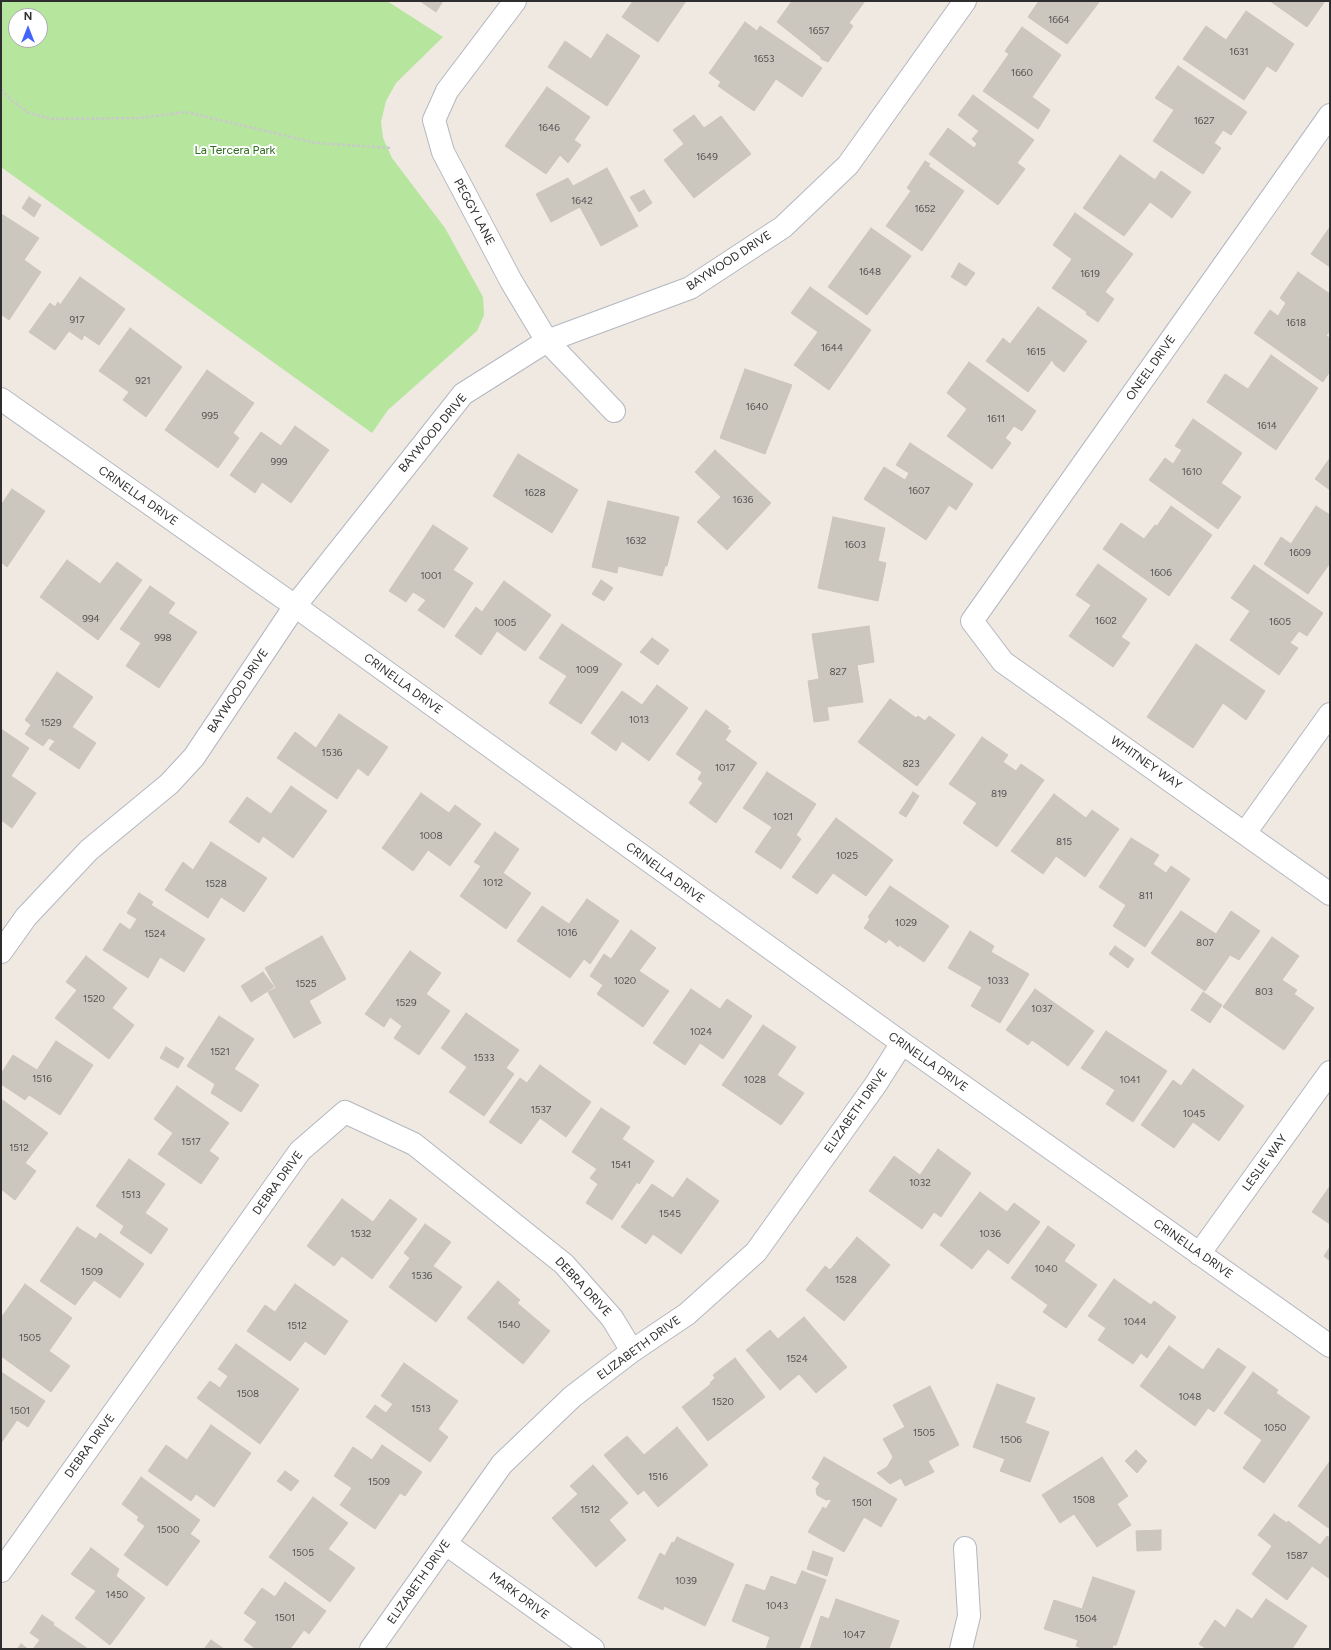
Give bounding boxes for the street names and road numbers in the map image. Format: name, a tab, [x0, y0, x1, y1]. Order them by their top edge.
street label: PEGGY LANE	[450, 176, 498, 248]
street label: BAYWOOD DRIVE	[684, 228, 774, 294]
street label: ONEEL DRIVE	[1123, 333, 1179, 403]
street label: BAYWOOD DRIVE	[396, 391, 470, 475]
street label: CRINELLA DRIVE	[95, 463, 181, 529]
street label: BAYWOOD DRIVE	[205, 646, 271, 736]
street label: CRINELLA DRIVE	[361, 651, 445, 717]
street label: WHITNEY WAY	[1108, 733, 1184, 793]
street label: CRINELLA DRIVE	[623, 840, 707, 906]
street label: CRINELLA DRIVE	[885, 1029, 971, 1095]
street label: ELIZABETH DRIVE	[821, 1066, 891, 1156]
street label: LESLIE WAY	[1240, 1132, 1290, 1194]
street label: DEBRA DRIVE	[250, 1148, 306, 1218]
street label: CRINELLA DRIVE	[1150, 1216, 1236, 1282]
street label: DEBRA DRIVE	[552, 1254, 614, 1320]
street label: ELIZABETH DRIVE	[594, 1313, 684, 1383]
street label: DEBRA DRIVE	[62, 1411, 118, 1481]
street label: ELIZABETH DRIVE	[384, 1537, 454, 1627]
street label: MARK DRIVE	[486, 1569, 552, 1623]

